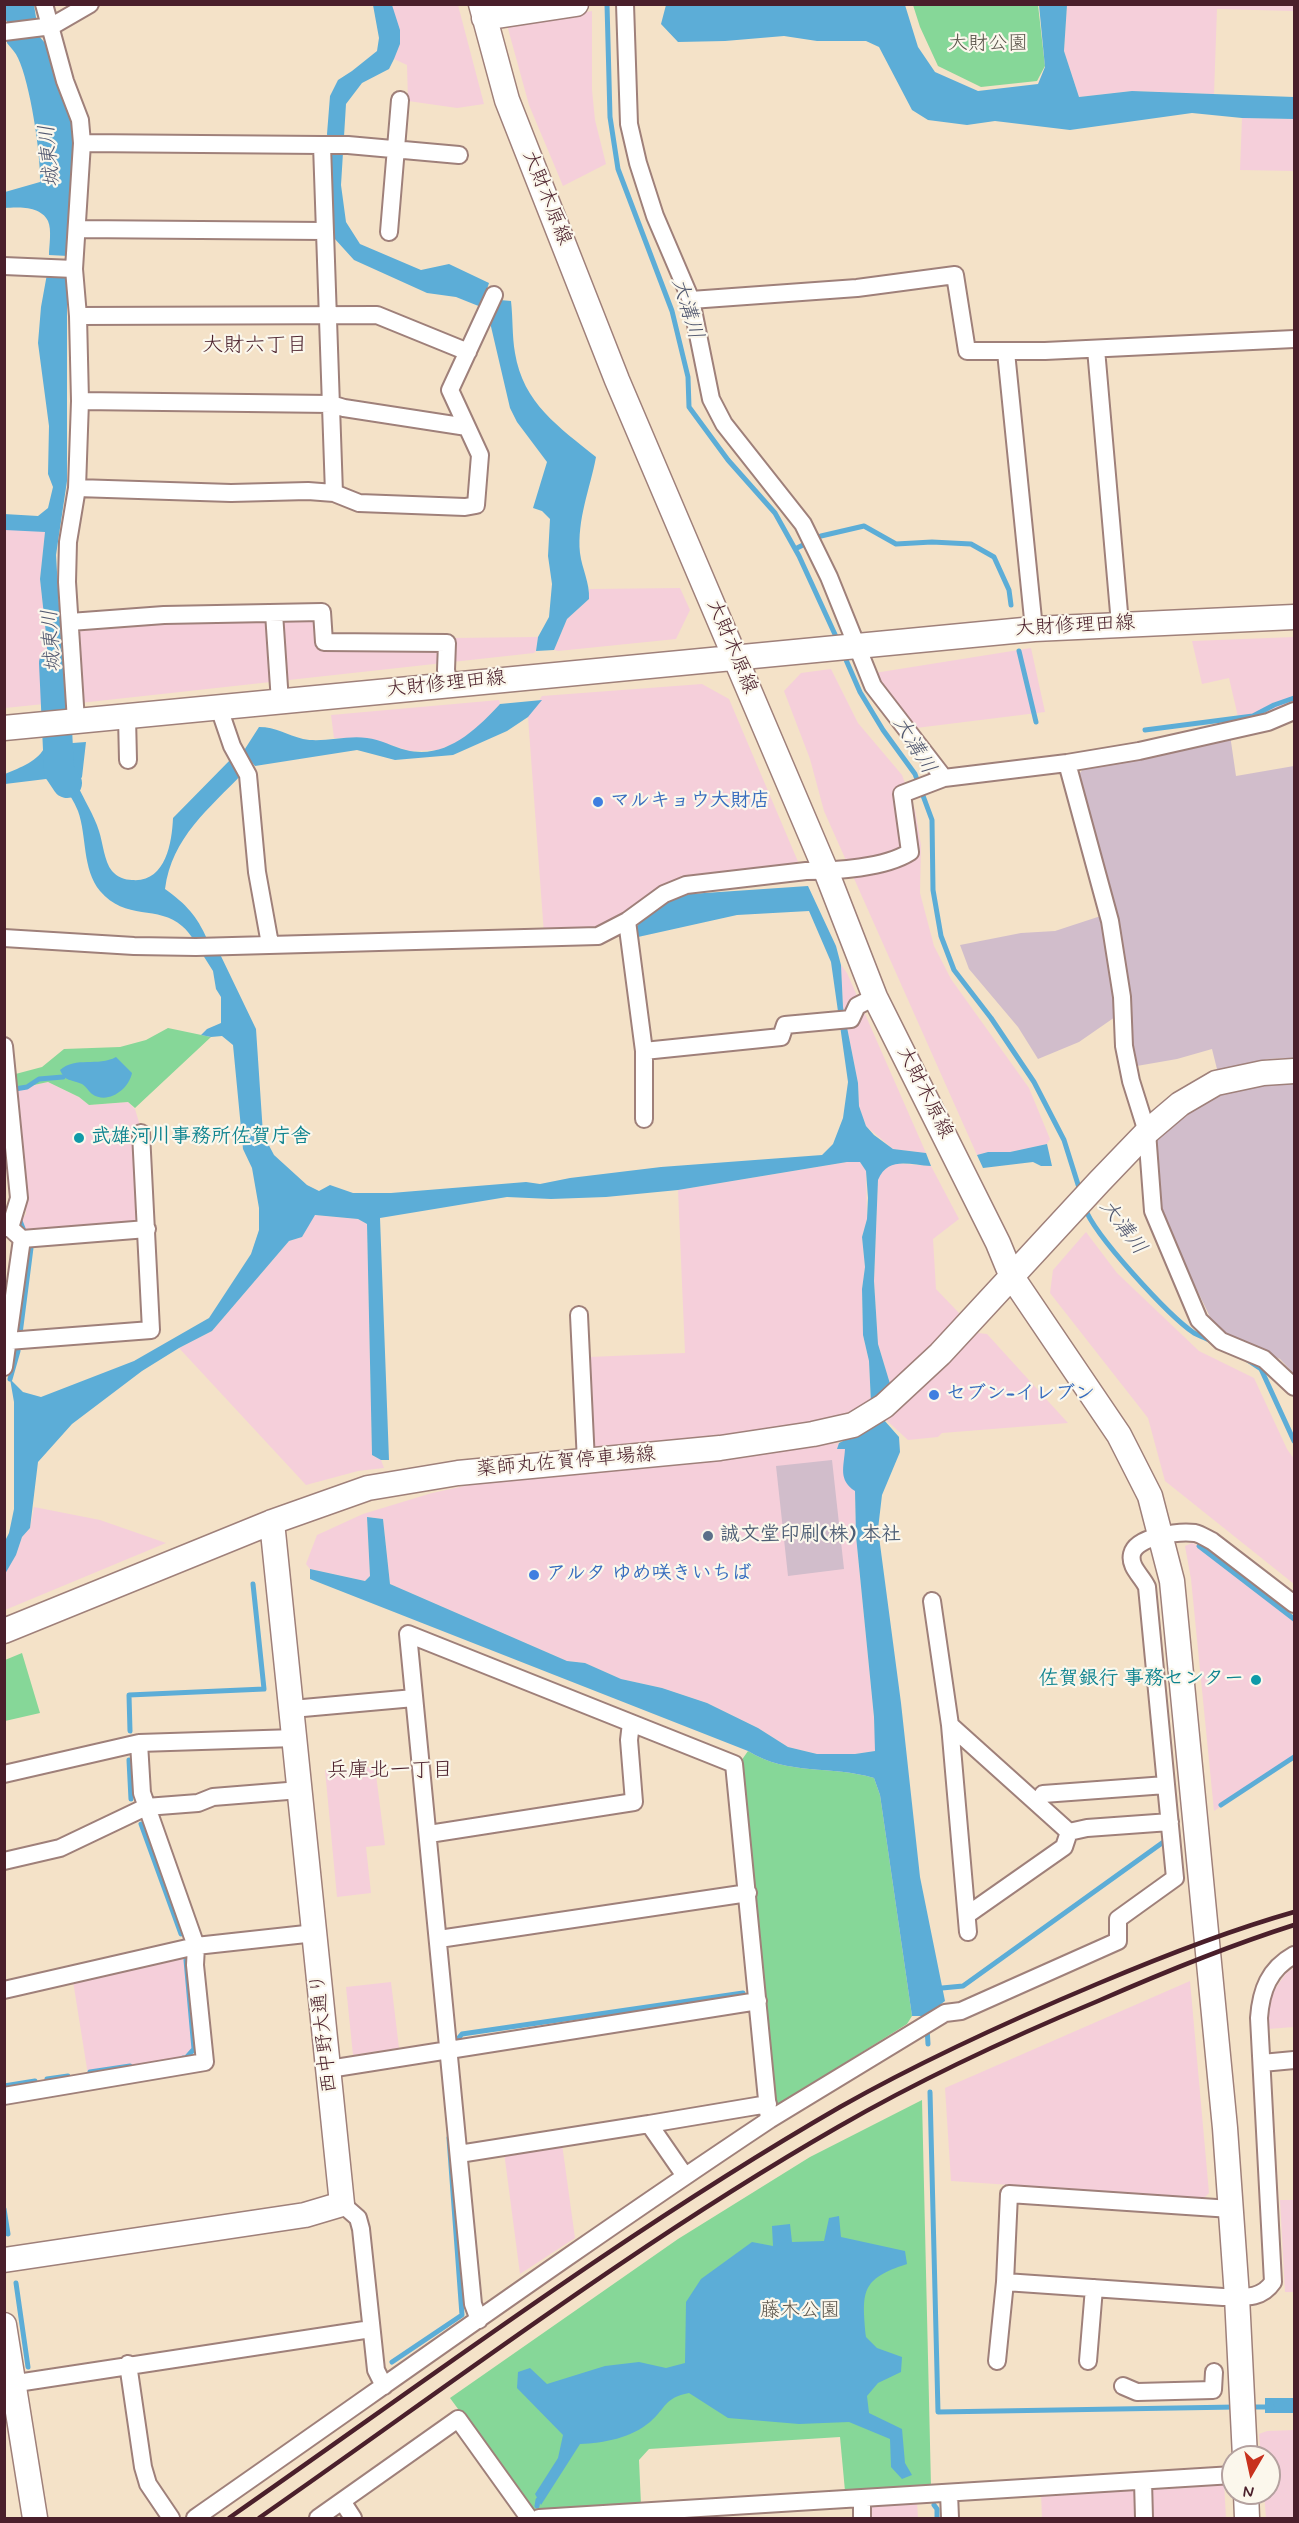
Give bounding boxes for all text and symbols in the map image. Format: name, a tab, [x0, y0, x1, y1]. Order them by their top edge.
park label: 大財公園	[948, 33, 1028, 57]
water label: 城東川	[36, 124, 66, 188]
street label: 大財木原線	[516, 147, 576, 249]
water label: 大溝川	[665, 275, 707, 343]
district label: 大財六丁目	[203, 334, 307, 360]
street label: 大財木原線	[700, 596, 762, 698]
water label: 城東川	[39, 609, 67, 673]
street label: 大財修理田線	[1014, 612, 1136, 642]
street label: 大財修理田線	[385, 667, 507, 703]
water label: 大溝川	[886, 713, 940, 779]
place label: マルキョウ大財店	[610, 790, 770, 814]
marker: マルキョウ大財店	[591, 795, 605, 809]
street label: 大財木原線	[891, 1043, 957, 1143]
place label: 武雄河川事務所佐賀庁舎	[91, 1126, 311, 1150]
marker: 武雄河川事務所佐賀庁舎	[72, 1131, 86, 1145]
water label: 大溝川	[1093, 1195, 1151, 1261]
place label: セブン-イレブン	[946, 1383, 1095, 1407]
marker: セブン-イレブン	[927, 1388, 941, 1402]
street label: 薬師丸佐賀停車場線	[475, 1443, 657, 1483]
place label: 誠文堂印刷(株) 本社	[720, 1524, 901, 1548]
marker: 誠文堂印刷(株) 本社	[701, 1529, 715, 1543]
place label: アルタ ゆめ咲きいちば	[546, 1563, 751, 1587]
marker: アルタ ゆめ咲きいちば	[527, 1568, 541, 1582]
place label: 佐賀銀行 事務センター	[1039, 1668, 1244, 1692]
marker: 佐賀銀行 事務センター	[1249, 1673, 1263, 1687]
district label: 兵庫北一丁目	[327, 1759, 453, 1785]
street label: 西中野大通り	[307, 1972, 343, 2094]
park label: 藤木公園	[760, 2300, 840, 2324]
north arrow	[1221, 2445, 1281, 2505]
text: N	[1242, 2480, 1255, 2503]

